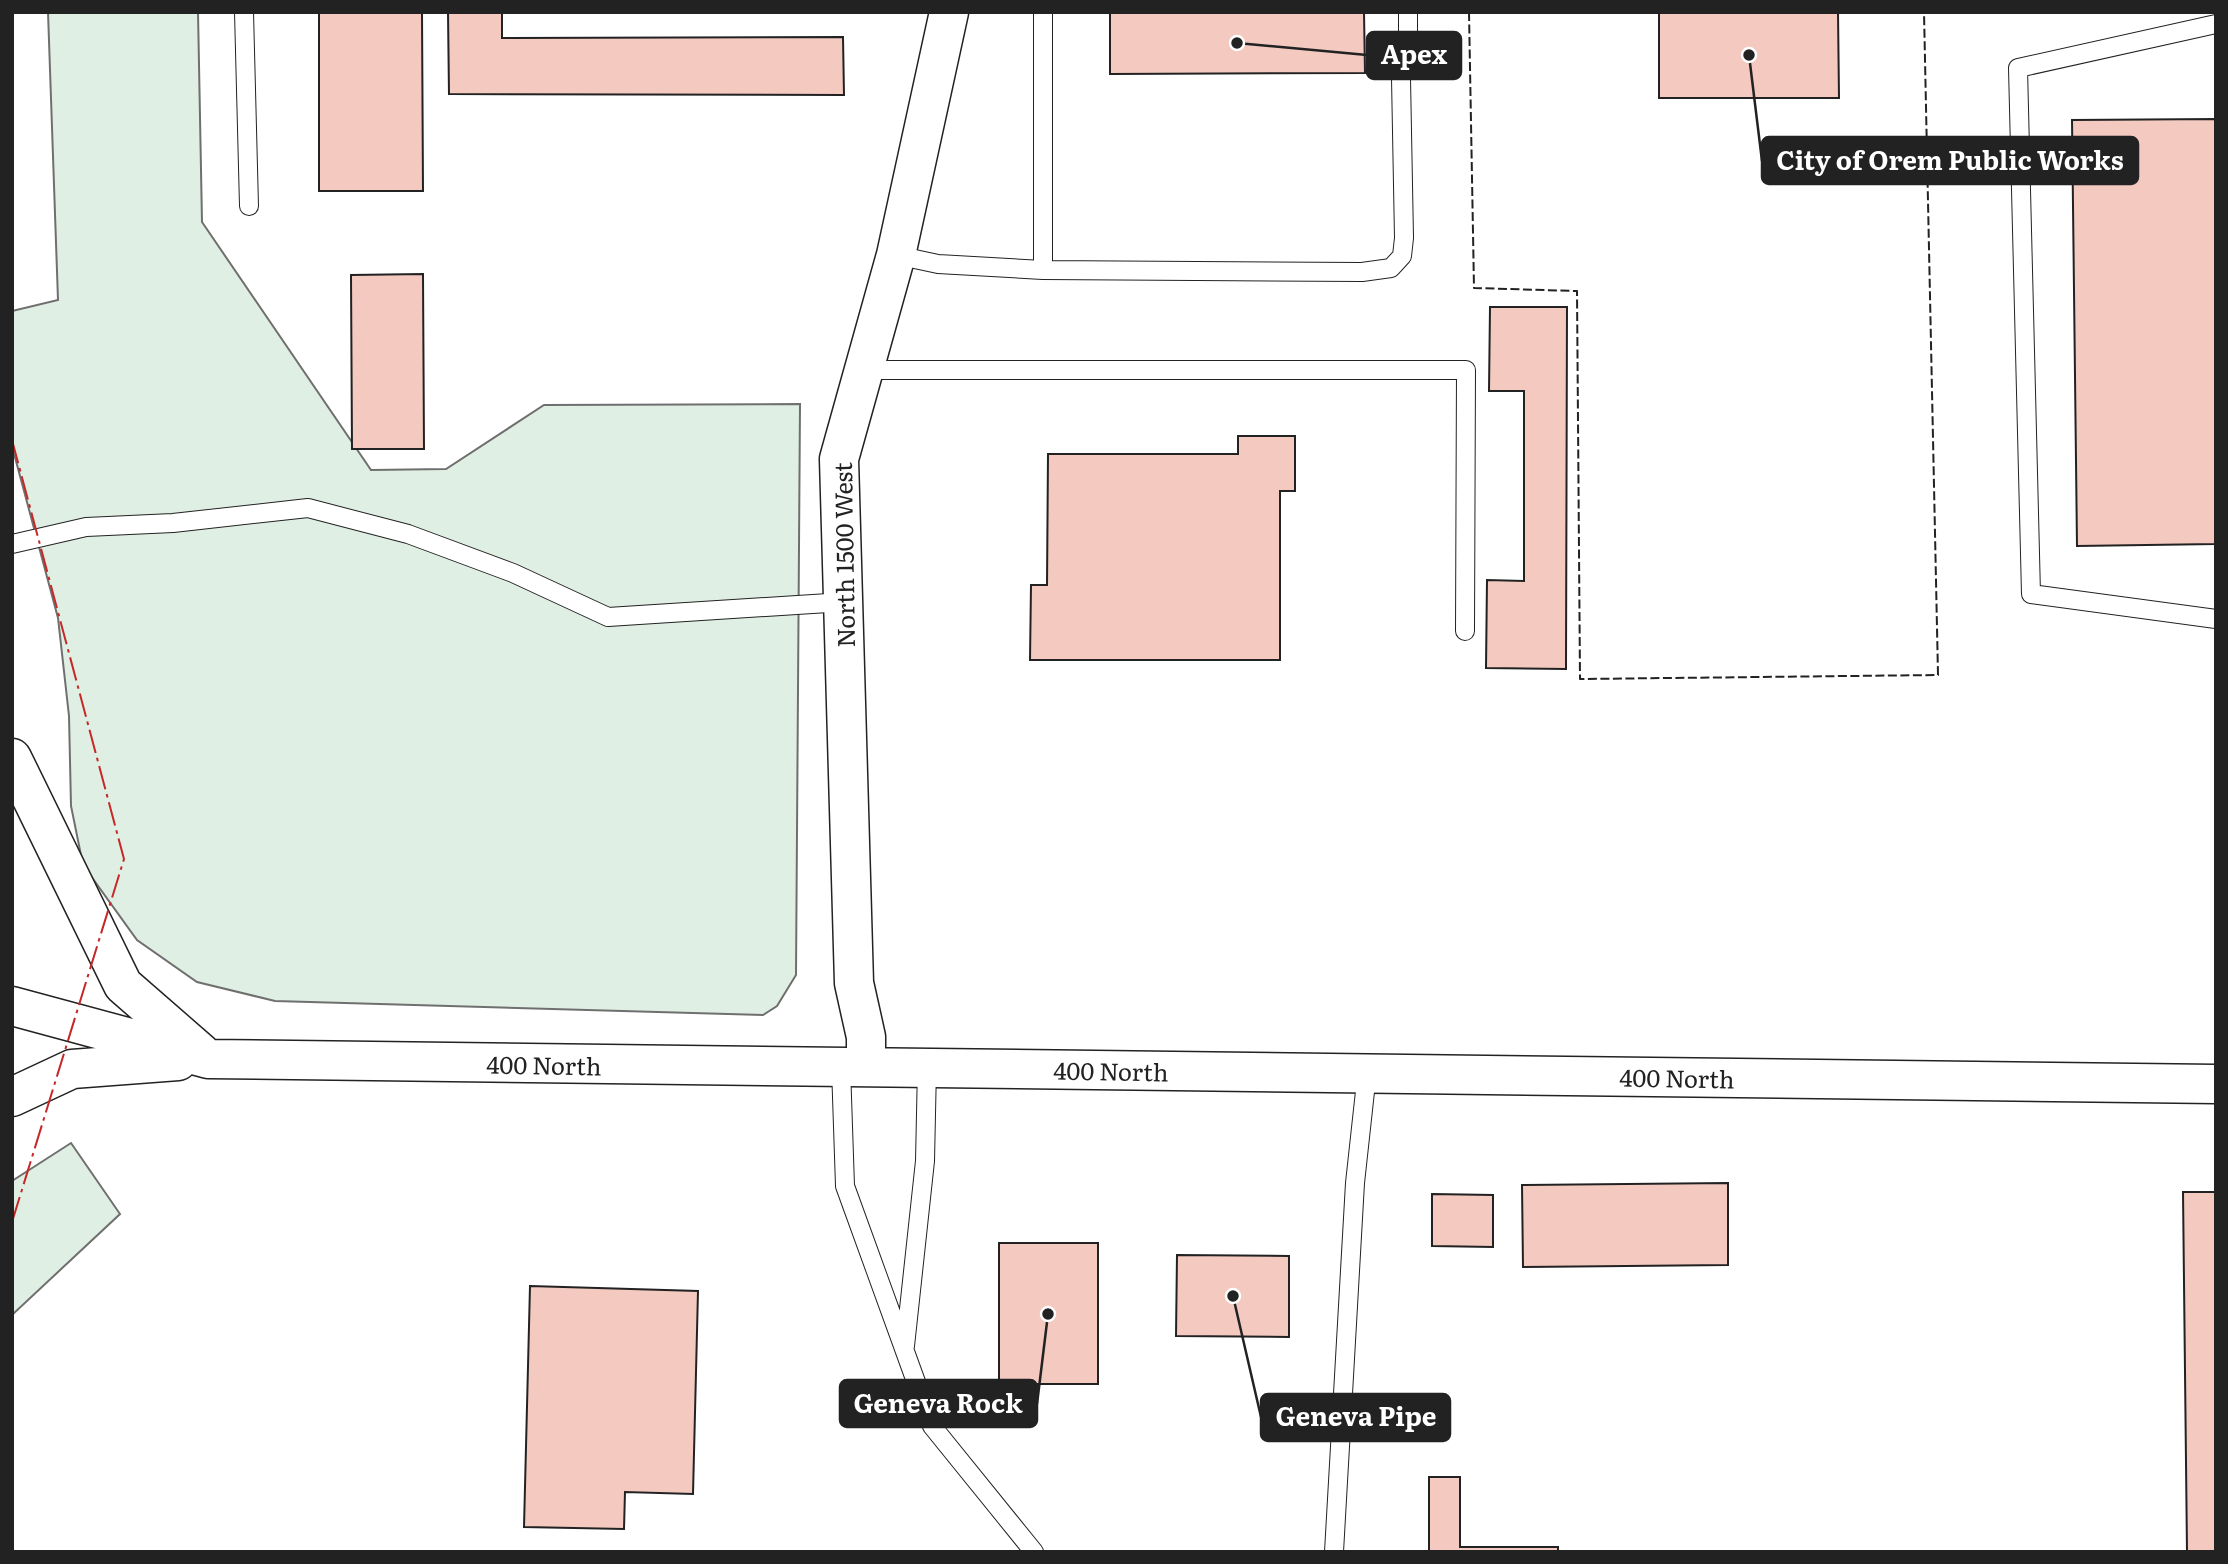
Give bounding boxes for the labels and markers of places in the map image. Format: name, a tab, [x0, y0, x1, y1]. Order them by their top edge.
callout: Apex	[1367, 32, 1461, 79]
callout: City of Orem Public Works	[1762, 137, 2138, 184]
callout: Geneva Rock	[840, 1380, 1037, 1427]
callout: Geneva Pipe	[1261, 1394, 1450, 1441]

